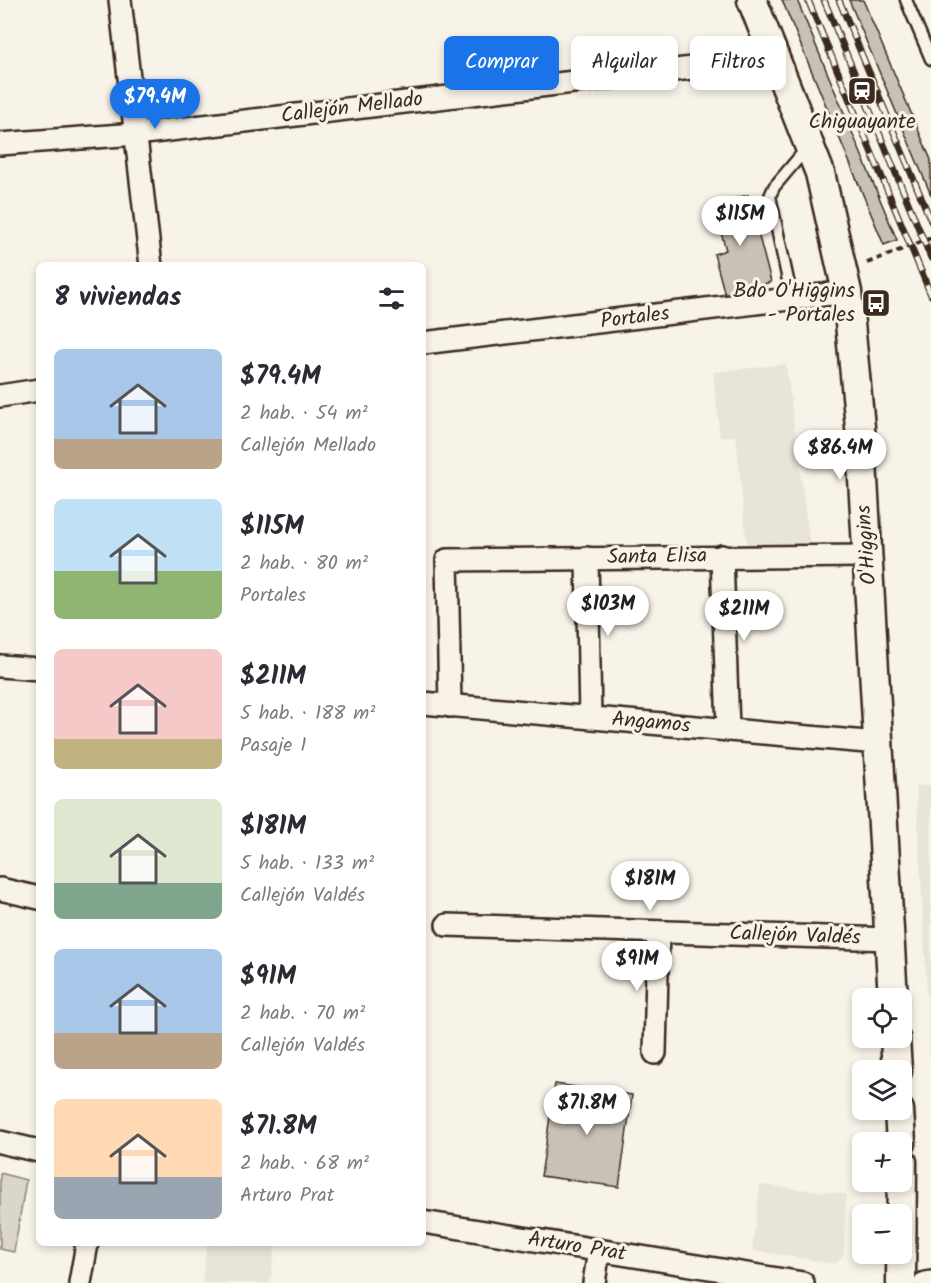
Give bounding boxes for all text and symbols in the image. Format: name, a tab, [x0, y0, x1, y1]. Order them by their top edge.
chip: Comprar	[444, 36, 559, 90]
chip: Alquilar	[571, 36, 678, 90]
chip: Filtros	[690, 36, 786, 90]
station icon: Chiguayante	[846, 75, 878, 107]
pin: $79.4M	[106, 79, 204, 130]
text: $79.4M	[124, 82, 186, 114]
street label: Callejón Mellado	[279, 83, 425, 133]
place label: Chiguayante	[808, 106, 916, 139]
pin: $115M	[698, 196, 782, 247]
text: $115M	[715, 199, 765, 231]
place label: Bdo O'Higgins - Portales	[733, 275, 855, 332]
text: 8 viviendas	[54, 277, 181, 319]
icon: filters	[375, 282, 408, 315]
bus stop icon: Bdo O'Higgins - Portales	[860, 287, 892, 319]
street label: Portales	[599, 297, 671, 339]
text: $79.4M	[240, 356, 321, 398]
icon: home	[102, 373, 174, 445]
text: 2 hab. · 54 m²	[240, 398, 368, 430]
text: Callejón Mellado	[240, 430, 376, 462]
pin: $86.4M	[791, 430, 889, 481]
text: $86.4M	[807, 433, 873, 465]
street label: O'Higgins	[848, 504, 886, 586]
text: $115M	[240, 506, 304, 548]
icon: home	[102, 523, 174, 595]
street label: Santa Elisa	[607, 540, 707, 574]
text: 2 hab. · 80 m²	[240, 548, 368, 580]
text: Portales	[240, 580, 306, 612]
pin: $103M	[566, 586, 650, 637]
text: $103M	[581, 589, 635, 621]
pin: $211M	[702, 591, 786, 642]
text: $211M	[719, 594, 769, 626]
text: $211M	[240, 656, 306, 698]
icon: home	[102, 673, 174, 745]
text: 5 hab. · 188 m²	[240, 698, 375, 730]
street label: Angamos	[610, 703, 692, 743]
text: Pasaje 1	[240, 730, 307, 762]
text: $181M	[240, 806, 306, 848]
icon: home	[102, 823, 174, 895]
text: 5 hab. · 133 m²	[240, 848, 374, 880]
pin: $181M	[608, 861, 692, 912]
text: $181M	[625, 864, 675, 896]
text: Callejón Valdés	[240, 880, 365, 912]
street label: Callejón Valdés	[729, 917, 861, 955]
pin: $91M	[601, 941, 673, 992]
text: $91M	[615, 944, 659, 976]
text: $91M	[240, 956, 296, 998]
icon: home	[102, 973, 174, 1045]
map controls	[852, 988, 912, 1264]
button: locate	[852, 988, 912, 1048]
text: 2 hab. · 70 m²	[240, 998, 365, 1030]
text: Callejón Valdés	[240, 1030, 365, 1062]
button: layers	[852, 1060, 912, 1120]
pin: $71.8M	[538, 1085, 636, 1136]
text: $71.8M	[558, 1088, 616, 1120]
text: $71.8M	[240, 1106, 317, 1148]
icon: home	[102, 1123, 174, 1195]
button: +	[852, 1132, 912, 1192]
text: 2 hab. · 68 m²	[240, 1148, 369, 1180]
text: Arturo Prat	[240, 1180, 334, 1212]
button: −	[852, 1204, 912, 1264]
street label: Arturo Prat	[525, 1223, 629, 1271]

